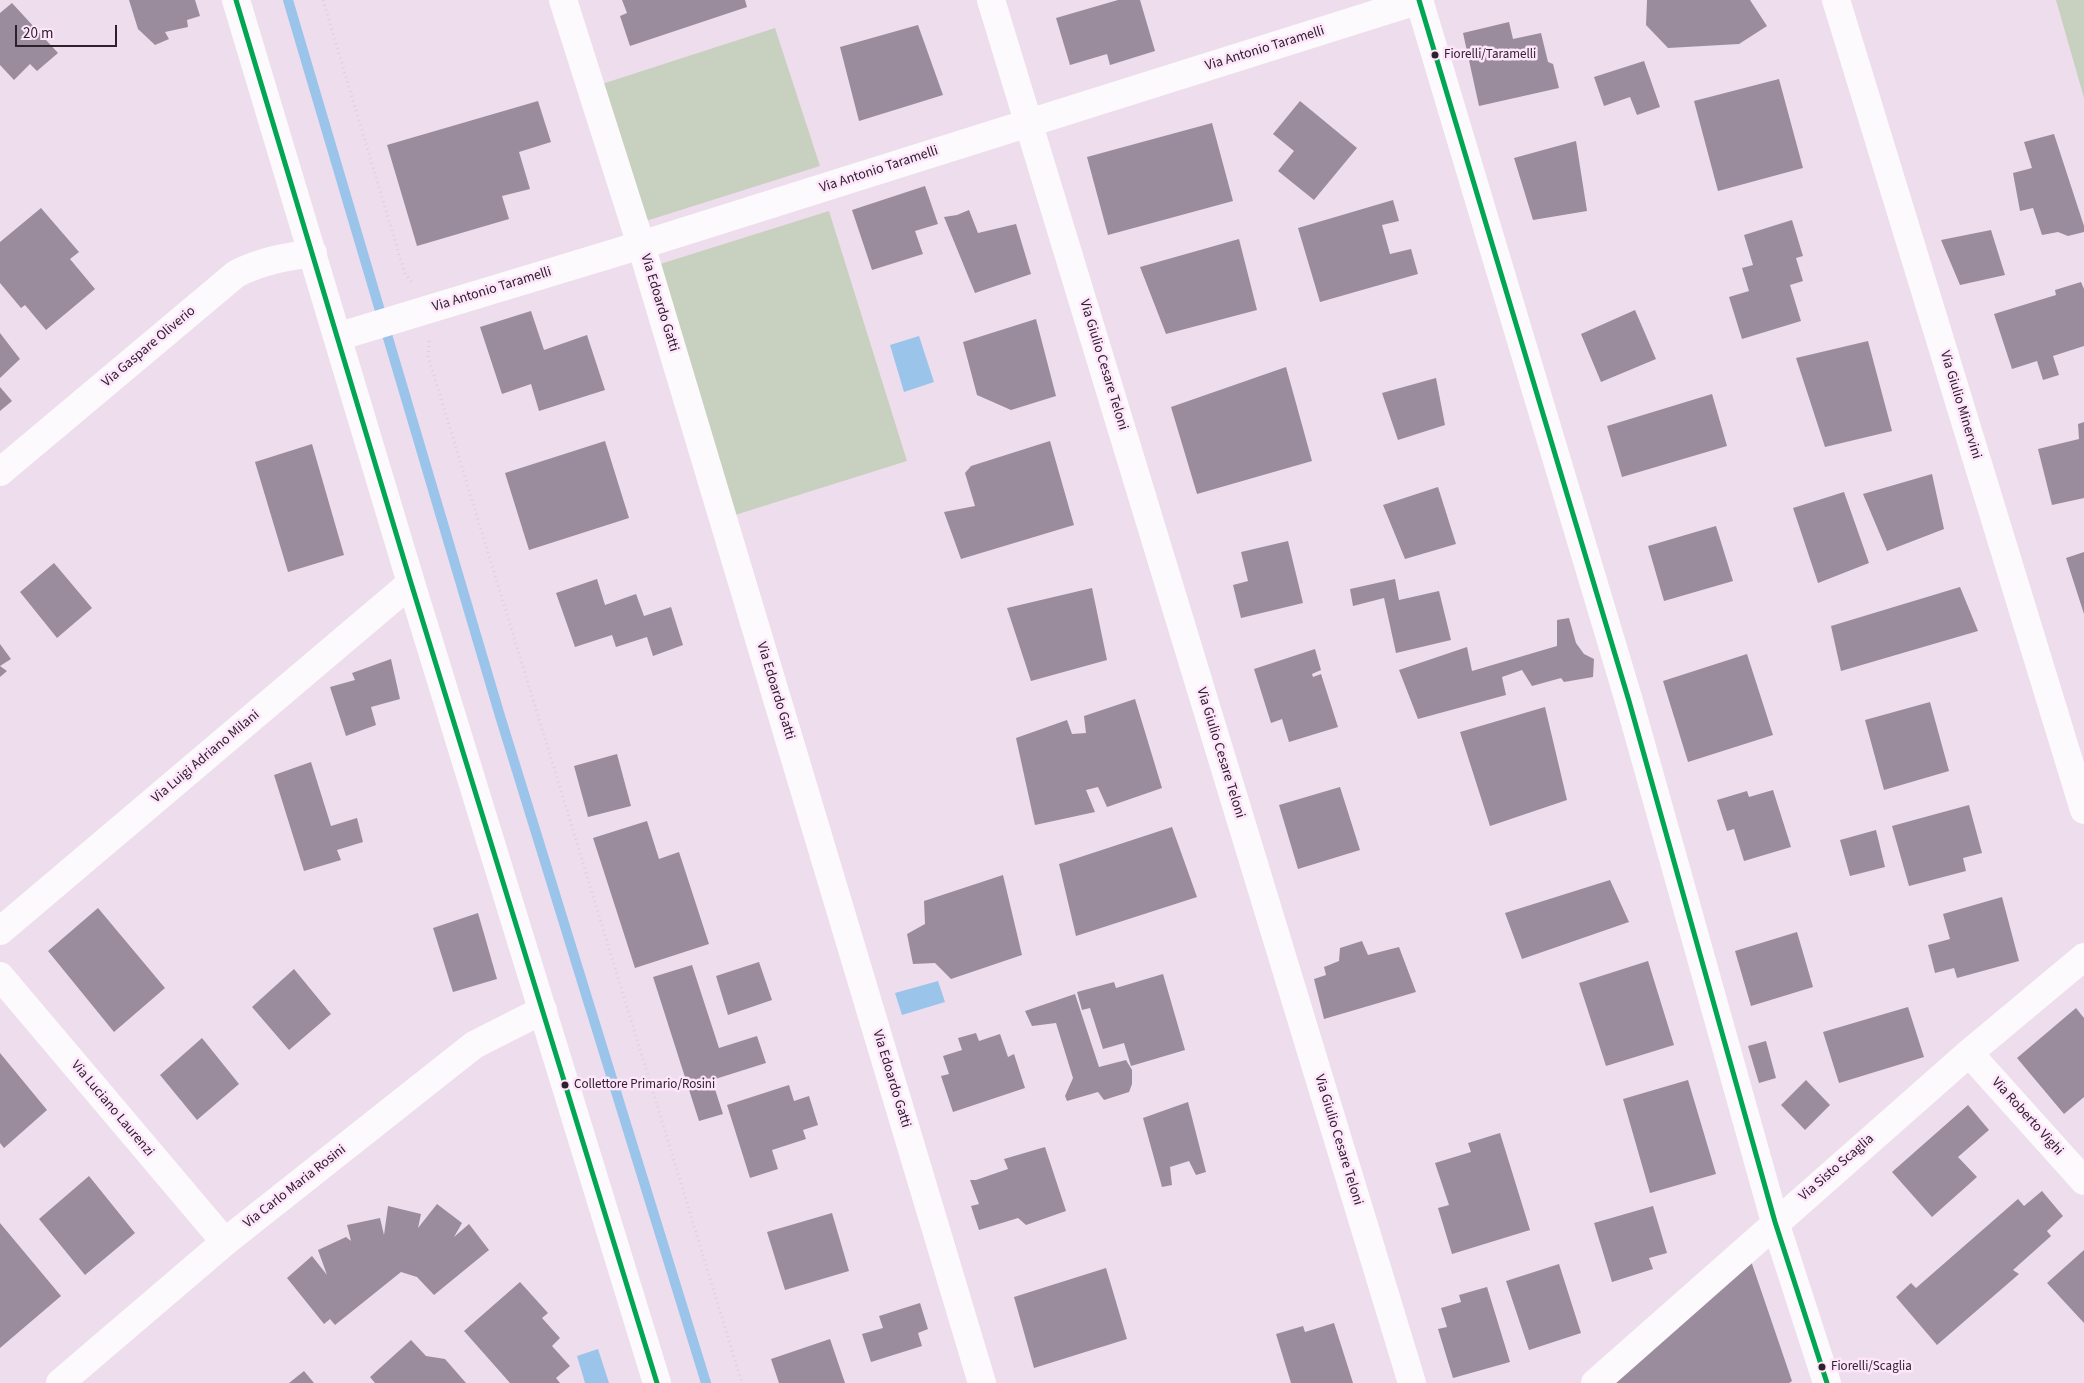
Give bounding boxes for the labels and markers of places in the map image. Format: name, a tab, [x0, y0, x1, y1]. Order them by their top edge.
place label: Fiorelli/Taramelli	[1444, 47, 1536, 63]
marker: Fiorelli/Taramelli	[1430, 50, 1440, 60]
place label: Collettore Primario/Rosini	[574, 1077, 715, 1093]
marker: Collettore Primario/Rosini	[560, 1080, 570, 1090]
place label: Fiorelli/Scaglia	[1831, 1359, 1912, 1375]
marker: Fiorelli/Scaglia	[1817, 1362, 1827, 1372]

